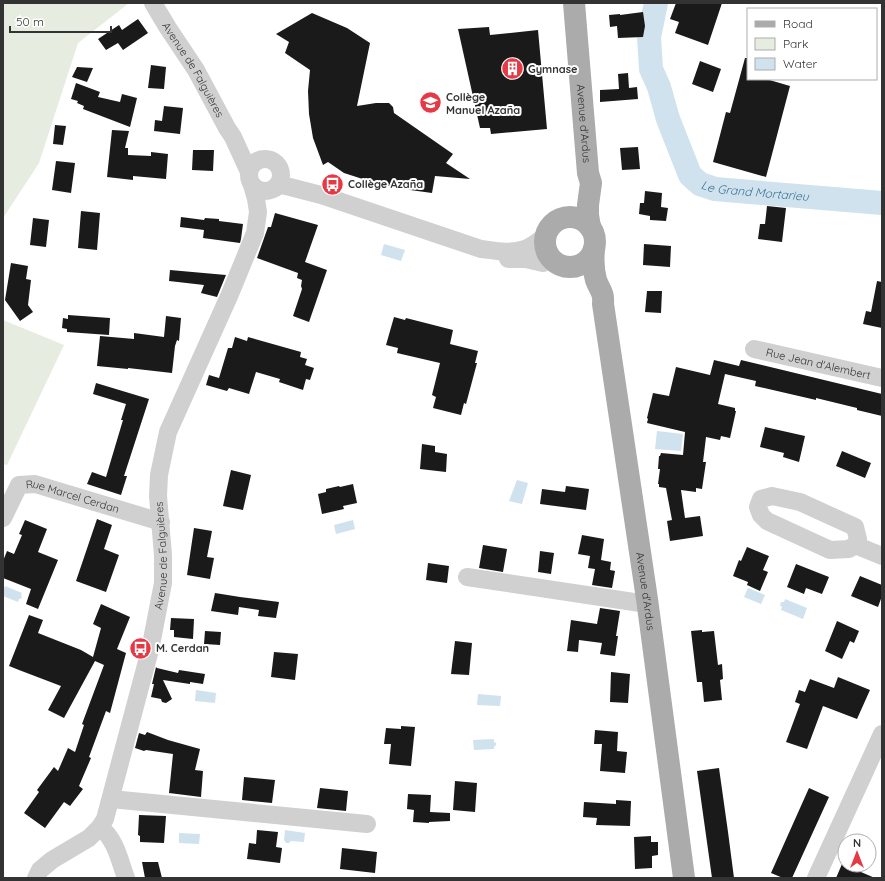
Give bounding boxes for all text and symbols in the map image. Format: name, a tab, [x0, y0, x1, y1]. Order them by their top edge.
scale bar	[10, 8, 111, 34]
legend	[747, 8, 877, 80]
text: 50 m	[16, 14, 44, 29]
text: Road	[783, 16, 813, 31]
street label: Avenue de Falguières	[159, 20, 227, 120]
text: Park	[783, 36, 808, 51]
building icon: Gymnase	[500, 56, 526, 82]
text: Water	[783, 56, 818, 71]
place label: Gymnase	[528, 62, 578, 76]
street label: Avenue d'Ardus	[574, 84, 594, 163]
school or university icon: Collège Manuel Azaña	[418, 90, 444, 116]
place label: Collège Manuel Azaña	[446, 90, 520, 117]
bus stop icon: Collège Azaña	[319, 171, 345, 197]
place label: Collège Azaña	[348, 177, 423, 191]
water label: Le Grand Mortarieu	[699, 177, 810, 204]
street label: Rue Jean d'Alembert	[765, 345, 872, 382]
street label: Rue Marcel Cerdan	[25, 477, 121, 516]
street label: Avenue de Falguières	[151, 501, 170, 611]
street label: Avenue d'Ardus	[633, 551, 658, 631]
bus stop icon: M. Cerdan	[127, 635, 153, 661]
place label: M. Cerdan	[156, 641, 209, 655]
north arrow	[837, 833, 877, 873]
text: N	[853, 836, 861, 850]

